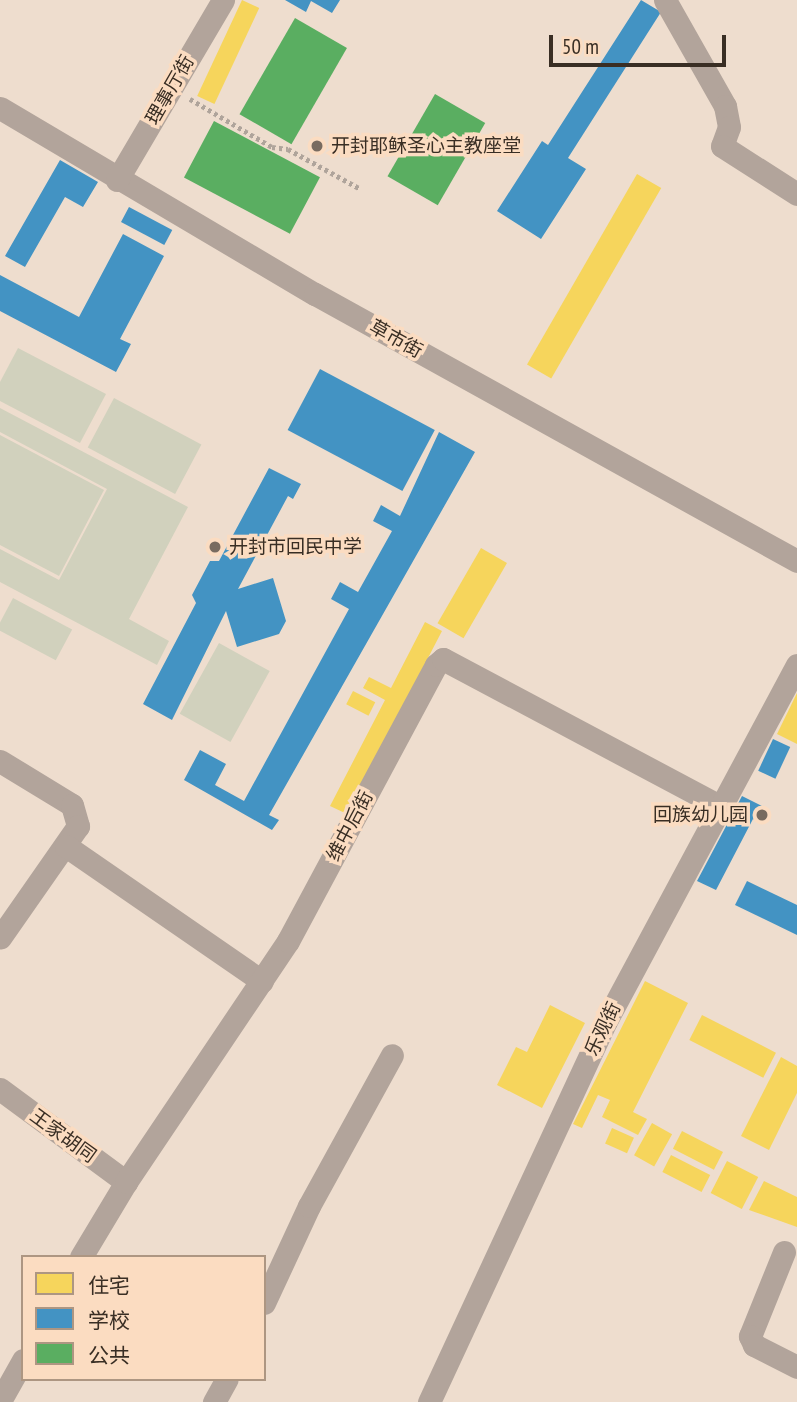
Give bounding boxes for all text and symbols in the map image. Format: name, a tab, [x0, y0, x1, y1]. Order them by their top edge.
scale bar	[552, 21, 729, 65]
text: 50 m	[562, 33, 599, 60]
street label: 理事厅街	[141, 51, 199, 129]
place label: 开封耶稣圣心主教座堂	[331, 135, 521, 157]
marker: 开封耶稣圣心主教座堂	[309, 138, 325, 154]
street label: 草市街	[366, 315, 426, 363]
place label: 开封市回民中学	[229, 536, 362, 558]
marker: 开封市回民中学	[207, 539, 223, 555]
street label: 维中后街	[322, 787, 378, 865]
place label: 回族幼儿园	[653, 804, 748, 826]
marker: 回族幼儿园	[754, 807, 770, 823]
street label: 乐观街	[580, 998, 626, 1060]
street label: 王家胡同	[26, 1104, 100, 1168]
legend	[21, 1255, 266, 1381]
text: 住宅	[88, 1272, 130, 1299]
text: 学校	[88, 1307, 130, 1334]
text: 公共	[88, 1342, 130, 1369]

